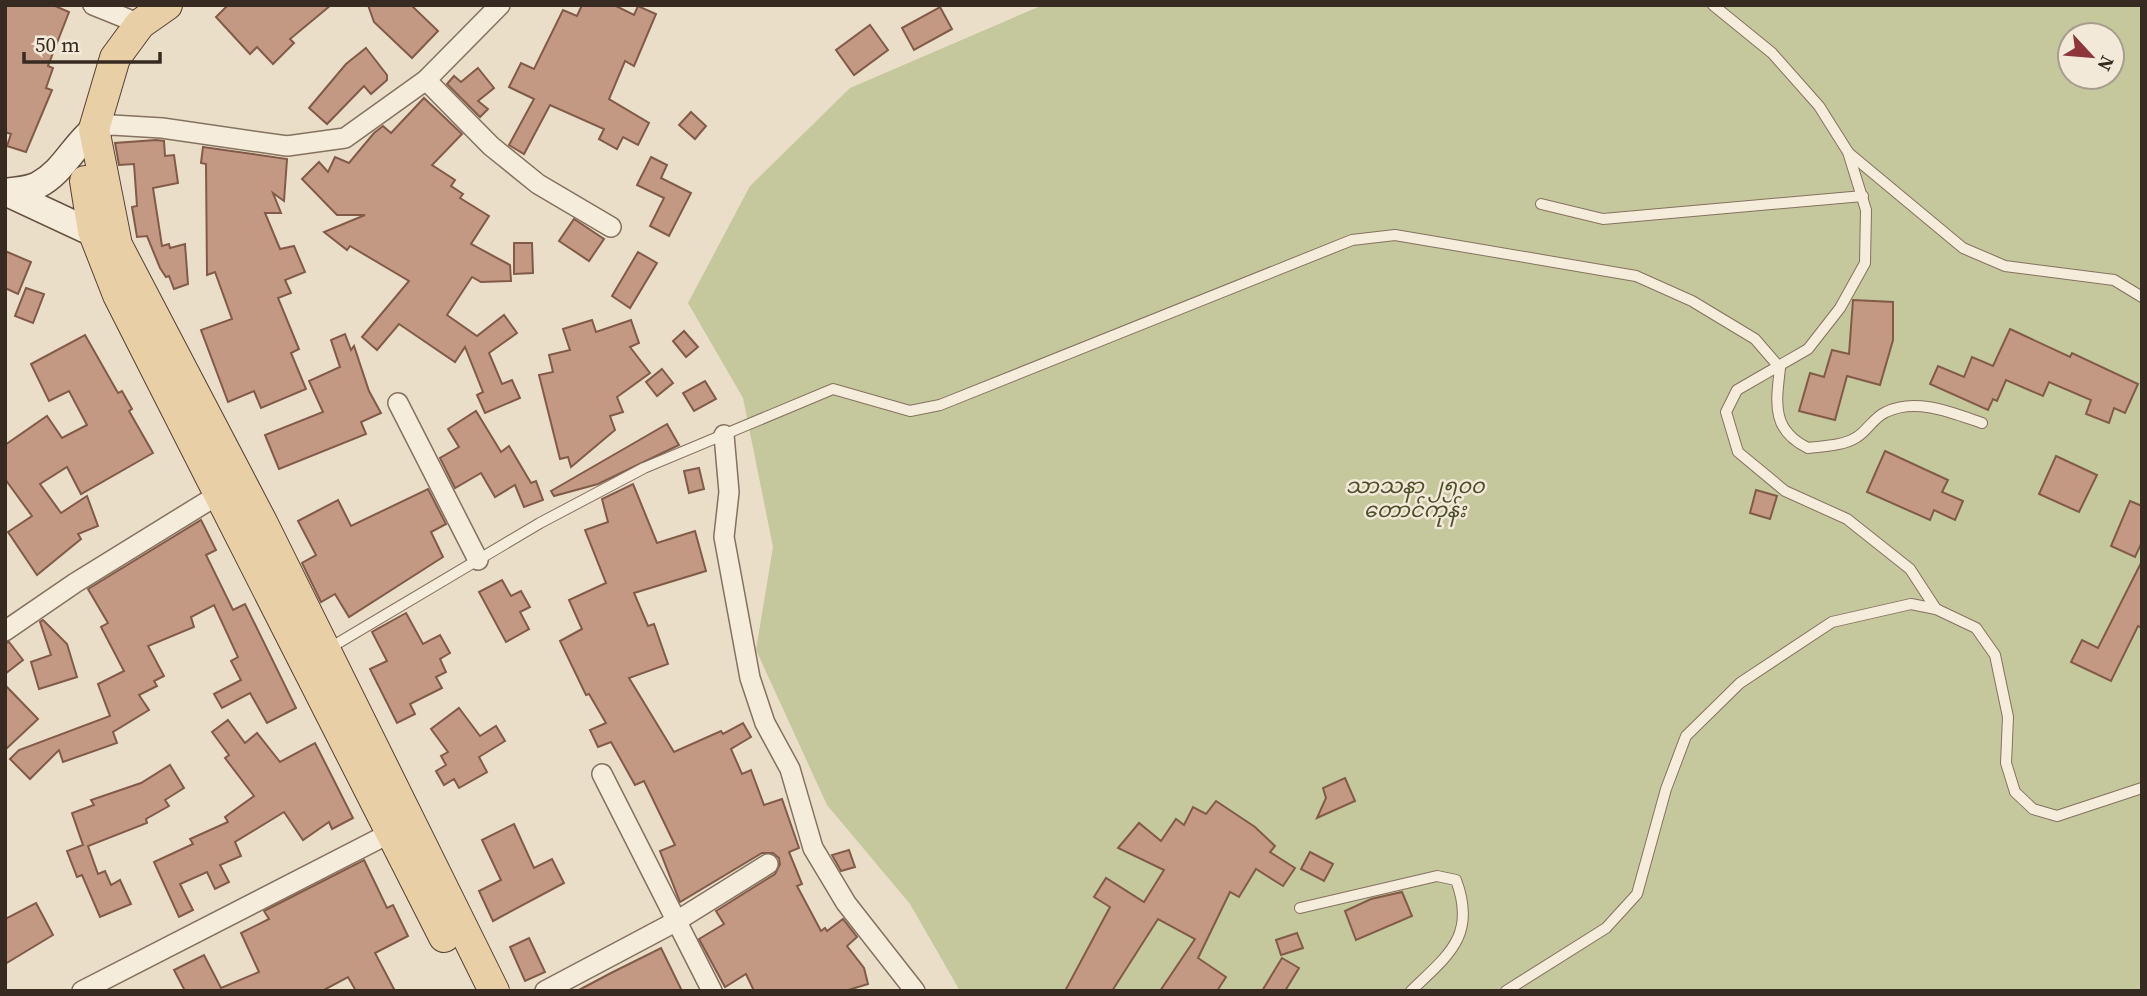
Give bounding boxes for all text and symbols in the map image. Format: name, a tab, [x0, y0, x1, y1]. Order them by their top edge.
scale bar	[24, 21, 161, 65]
north arrow	[2056, 21, 2126, 91]
text: 50 m	[35, 30, 80, 59]
text: N	[2091, 52, 2121, 76]
park label: သာသနာ ၂၅၀၀ တောင်ကုန်း	[1345, 471, 1486, 527]

